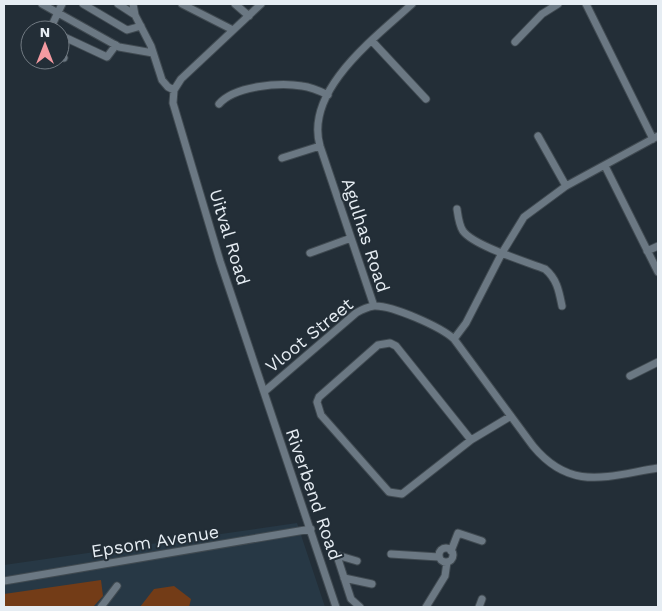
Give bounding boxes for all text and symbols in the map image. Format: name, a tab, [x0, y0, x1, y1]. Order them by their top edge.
north arrow	[20, 20, 70, 70]
text: N	[40, 24, 50, 40]
street label: Agulhas Road	[338, 175, 394, 295]
street label: Uitval Road	[205, 186, 255, 288]
street label: Vloot Street	[261, 293, 357, 377]
street label: Riverbend Road	[282, 425, 346, 563]
street label: Epsom Avenue	[90, 521, 220, 561]

